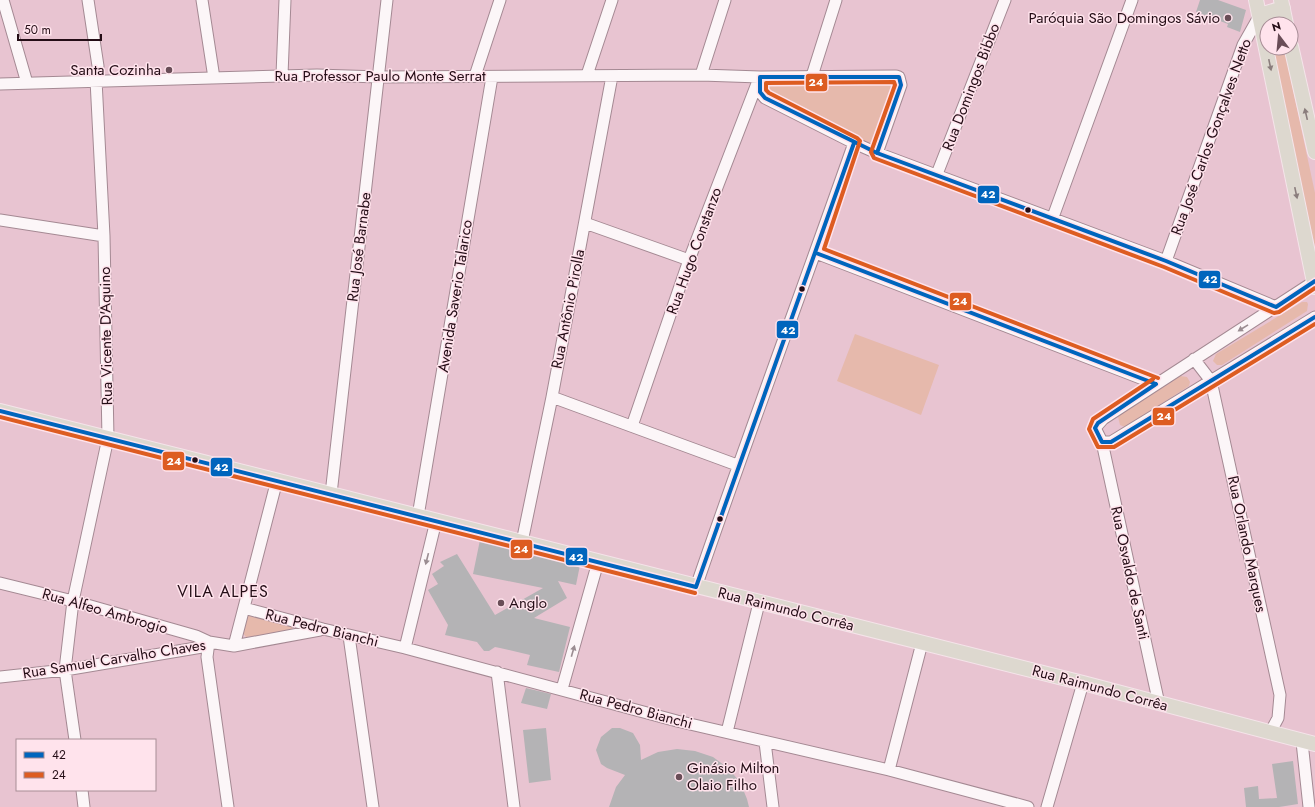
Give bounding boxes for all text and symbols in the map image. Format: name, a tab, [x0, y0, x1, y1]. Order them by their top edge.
place label: Paróquia São Domingos Sávio	[1028, 7, 1220, 29]
marker: Paróquia São Domingos Sávio	[1223, 13, 1233, 23]
scale bar	[18, 16, 101, 42]
north arrow	[1259, 16, 1299, 56]
text: N	[1270, 17, 1283, 35]
street label: Rua Domingos Bibbo	[937, 20, 1005, 154]
text: 50 m	[24, 21, 51, 39]
street label: Rua José Carlos Gonçalves Netto	[1165, 36, 1257, 238]
place label: Santa Cozinha	[70, 59, 161, 81]
one-way arrow	[1267, 59, 1273, 72]
marker: Santa Cozinha	[164, 65, 174, 75]
street label: Rua Professor Paulo Monte Serrat	[274, 65, 486, 87]
line badge: 24	[805, 73, 828, 92]
text: 24	[809, 74, 824, 90]
one-way arrow	[1303, 107, 1309, 120]
street label: Rua Hugo Constanzo	[661, 184, 727, 318]
line badge: 42	[977, 185, 1000, 204]
text: 42	[981, 186, 995, 202]
one-way arrow	[1294, 187, 1300, 199]
street label: Rua José Barnabe	[341, 191, 377, 303]
unlabelled marker	[1023, 205, 1033, 215]
street label: Avenida Saverio Talarico	[432, 218, 478, 374]
street label: Rua Antônio Pirolla	[546, 247, 590, 371]
street label: Rua Vicente D'Aquino	[94, 266, 118, 406]
line badge: 42	[1198, 270, 1221, 289]
text: 42	[1203, 271, 1217, 287]
unlabelled marker	[797, 284, 807, 294]
line badge: 24	[949, 292, 972, 311]
text: 24	[953, 293, 968, 309]
line badge: 42	[776, 320, 799, 339]
text: 42	[781, 322, 795, 338]
one-way arrow	[1238, 324, 1248, 332]
line badge: 24	[1152, 407, 1175, 426]
text: 24	[1157, 408, 1172, 424]
line badge: 24	[162, 451, 185, 471]
text: 24	[167, 453, 182, 469]
unlabelled marker	[190, 455, 200, 465]
line badge: 42	[210, 457, 233, 477]
text: 42	[214, 459, 228, 475]
street label: Rua Orlando Marques	[1222, 474, 1272, 614]
street label: Rua Osvaldo de Santi	[1105, 504, 1155, 642]
unlabelled marker	[715, 514, 725, 524]
line badge: 24	[510, 539, 533, 559]
text: 24	[514, 541, 529, 557]
line badge: 42	[565, 547, 588, 566]
text: 42	[569, 549, 583, 565]
one-way arrow	[423, 553, 429, 565]
district label: VILA ALPES	[177, 580, 269, 603]
street label: Rua Raimundo Corrêa	[716, 581, 856, 637]
street label: Rua Alfeo Ambrogio	[40, 583, 170, 639]
place label: Anglo	[509, 592, 547, 614]
marker: Anglo	[496, 598, 506, 608]
street label: Rua Pedro Bianchi	[263, 603, 381, 653]
street label: Rua Samuel Carvalho Chaves	[21, 634, 207, 684]
one-way arrow	[570, 645, 576, 657]
street label: Rua Raimundo Corrêa	[1030, 659, 1170, 717]
street label: Rua Pedro Bianchi	[577, 683, 695, 735]
legend	[16, 739, 156, 791]
text: 42	[52, 746, 66, 764]
place label: Ginásio Milton Olaio Filho	[687, 757, 779, 796]
text: 24	[52, 766, 66, 784]
marker: Ginásio Milton Olaio Filho	[674, 772, 684, 782]

